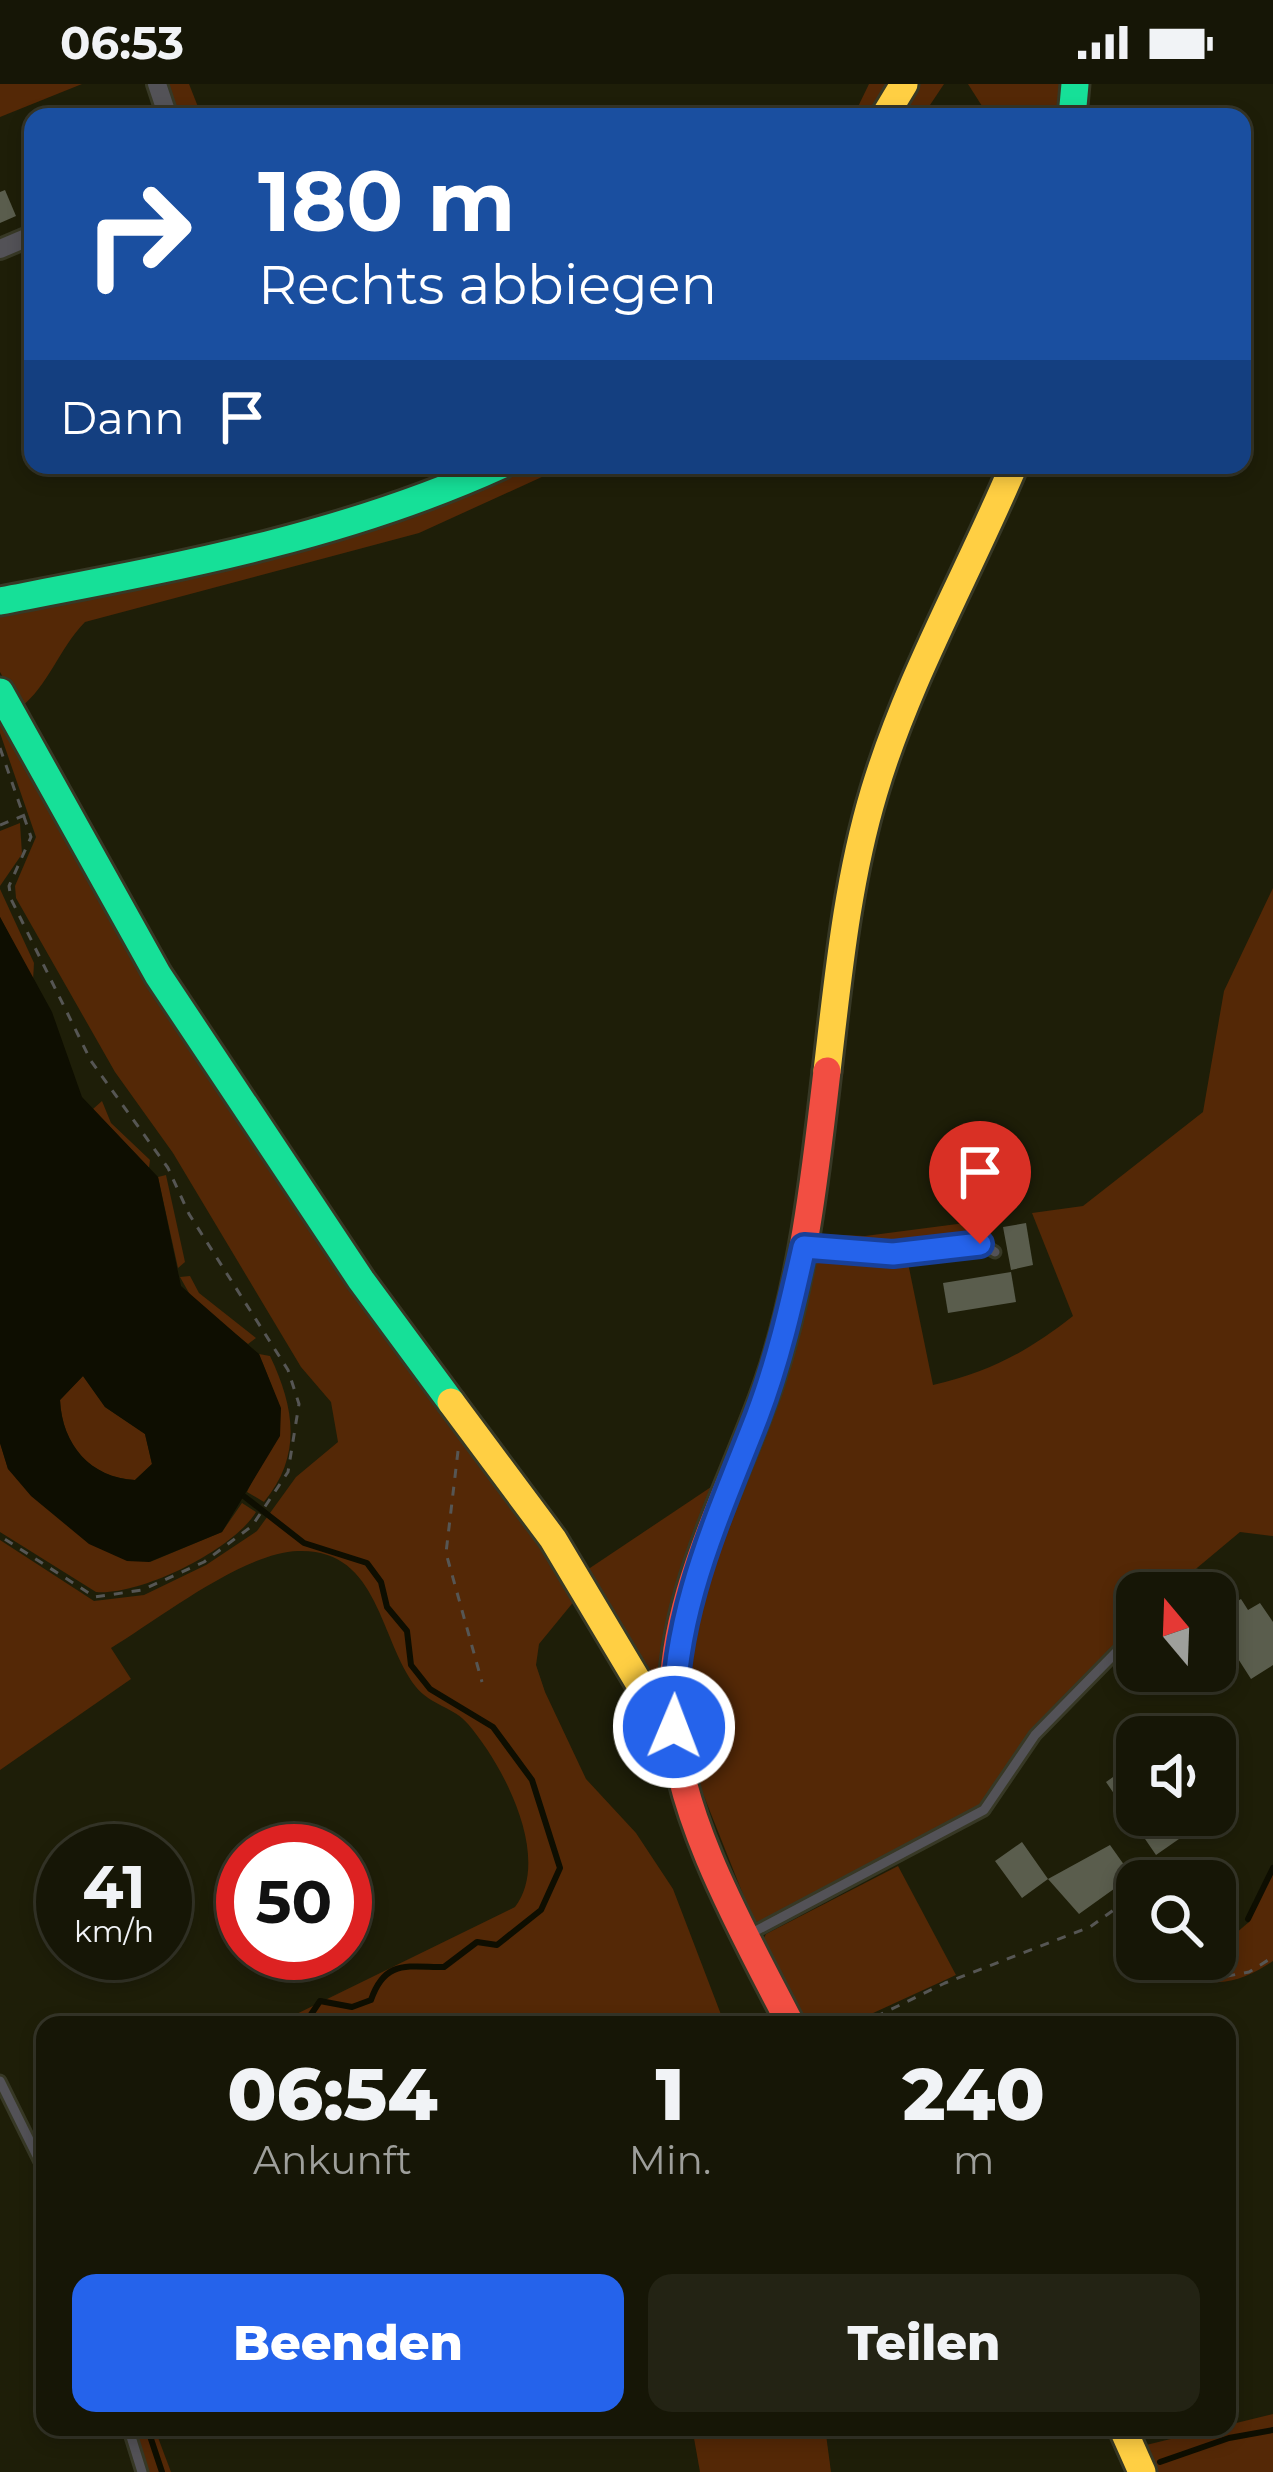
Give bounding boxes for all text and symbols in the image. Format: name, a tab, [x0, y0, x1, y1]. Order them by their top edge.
text: 06:53	[60, 15, 184, 70]
text: 180 m	[258, 150, 515, 252]
icon: right	[60, 156, 216, 312]
text: Rechts abbiegen	[258, 252, 717, 318]
icon: arrive	[209, 384, 275, 450]
text: Dann	[60, 390, 185, 445]
pin	[929, 1121, 1031, 1244]
icon: arrive	[947, 1139, 1013, 1205]
north arrow	[1116, 1572, 1236, 1692]
map controls	[1116, 1572, 1236, 1980]
position arrow	[611, 1664, 737, 1790]
button: sound	[1116, 1716, 1236, 1836]
speed limit sign: 50	[216, 1824, 372, 1980]
text: 41	[82, 1850, 146, 1923]
button: search	[1116, 1860, 1236, 1980]
text: km/h	[74, 1913, 154, 1950]
text: 06:54	[227, 2050, 438, 2138]
text: 1	[655, 2050, 685, 2138]
text: 240	[902, 2050, 1045, 2138]
text: Ankunft	[253, 2136, 412, 2184]
text: Min.	[629, 2136, 711, 2184]
text: m	[953, 2136, 994, 2184]
button: Beenden	[72, 2274, 624, 2412]
button: Teilen	[648, 2274, 1200, 2412]

